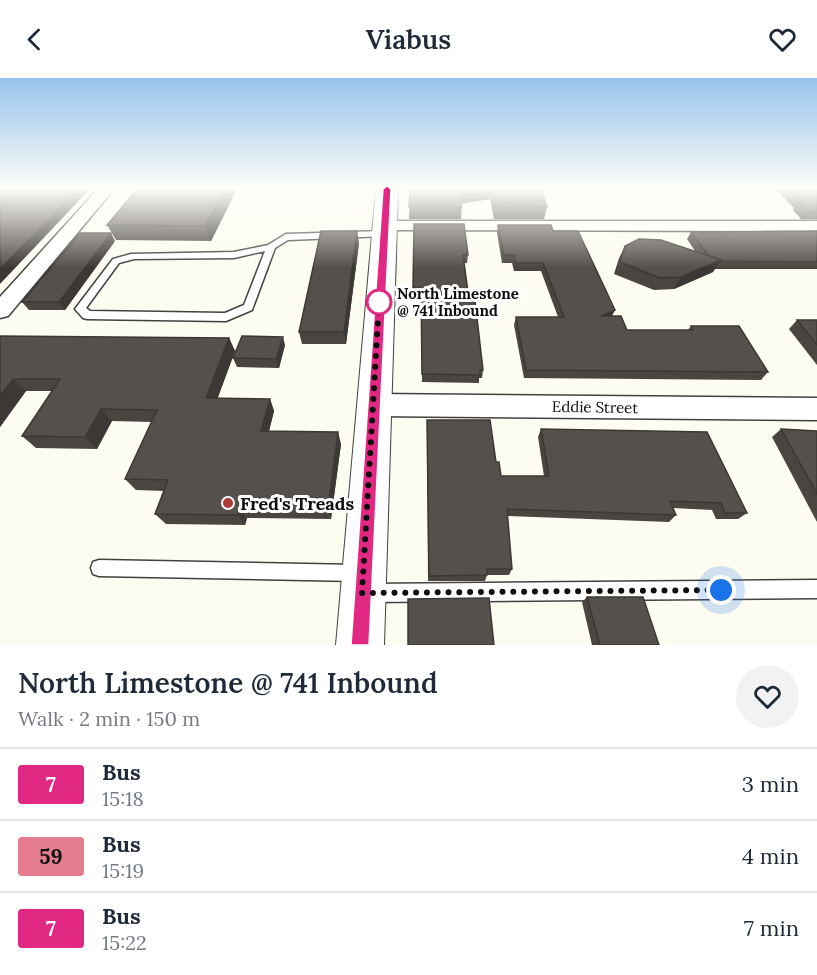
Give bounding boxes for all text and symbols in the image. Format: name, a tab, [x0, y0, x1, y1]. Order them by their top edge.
text: Viabus	[366, 22, 451, 56]
icon: back	[18, 23, 51, 56]
icon: heart	[766, 23, 799, 56]
place label: North Limestone @ 741 Inbound	[397, 284, 519, 320]
marker: North Limestone @ 741 Inbound	[366, 289, 392, 315]
street label: Eddie Street	[552, 397, 638, 417]
place label: Fred's Treads	[240, 492, 355, 515]
marker: Fred's Treads	[221, 496, 235, 510]
your location	[706, 575, 736, 605]
text: North Limestone @ 741 Inbound	[18, 665, 438, 701]
button: heart	[736, 665, 799, 728]
text: Walk · 2 min · 150 m	[18, 706, 200, 731]
text: Bus	[102, 758, 141, 786]
text: 3 min	[742, 770, 799, 798]
text: 7	[46, 771, 56, 798]
text: 15:18	[102, 786, 144, 811]
text: Bus	[102, 830, 141, 858]
text: 4 min	[742, 842, 799, 870]
text: 59	[39, 843, 63, 870]
text: 15:19	[102, 858, 144, 883]
text: Bus	[102, 902, 141, 930]
text: 7 min	[744, 914, 799, 942]
text: 7	[46, 915, 56, 942]
text: 15:22	[102, 930, 147, 955]

